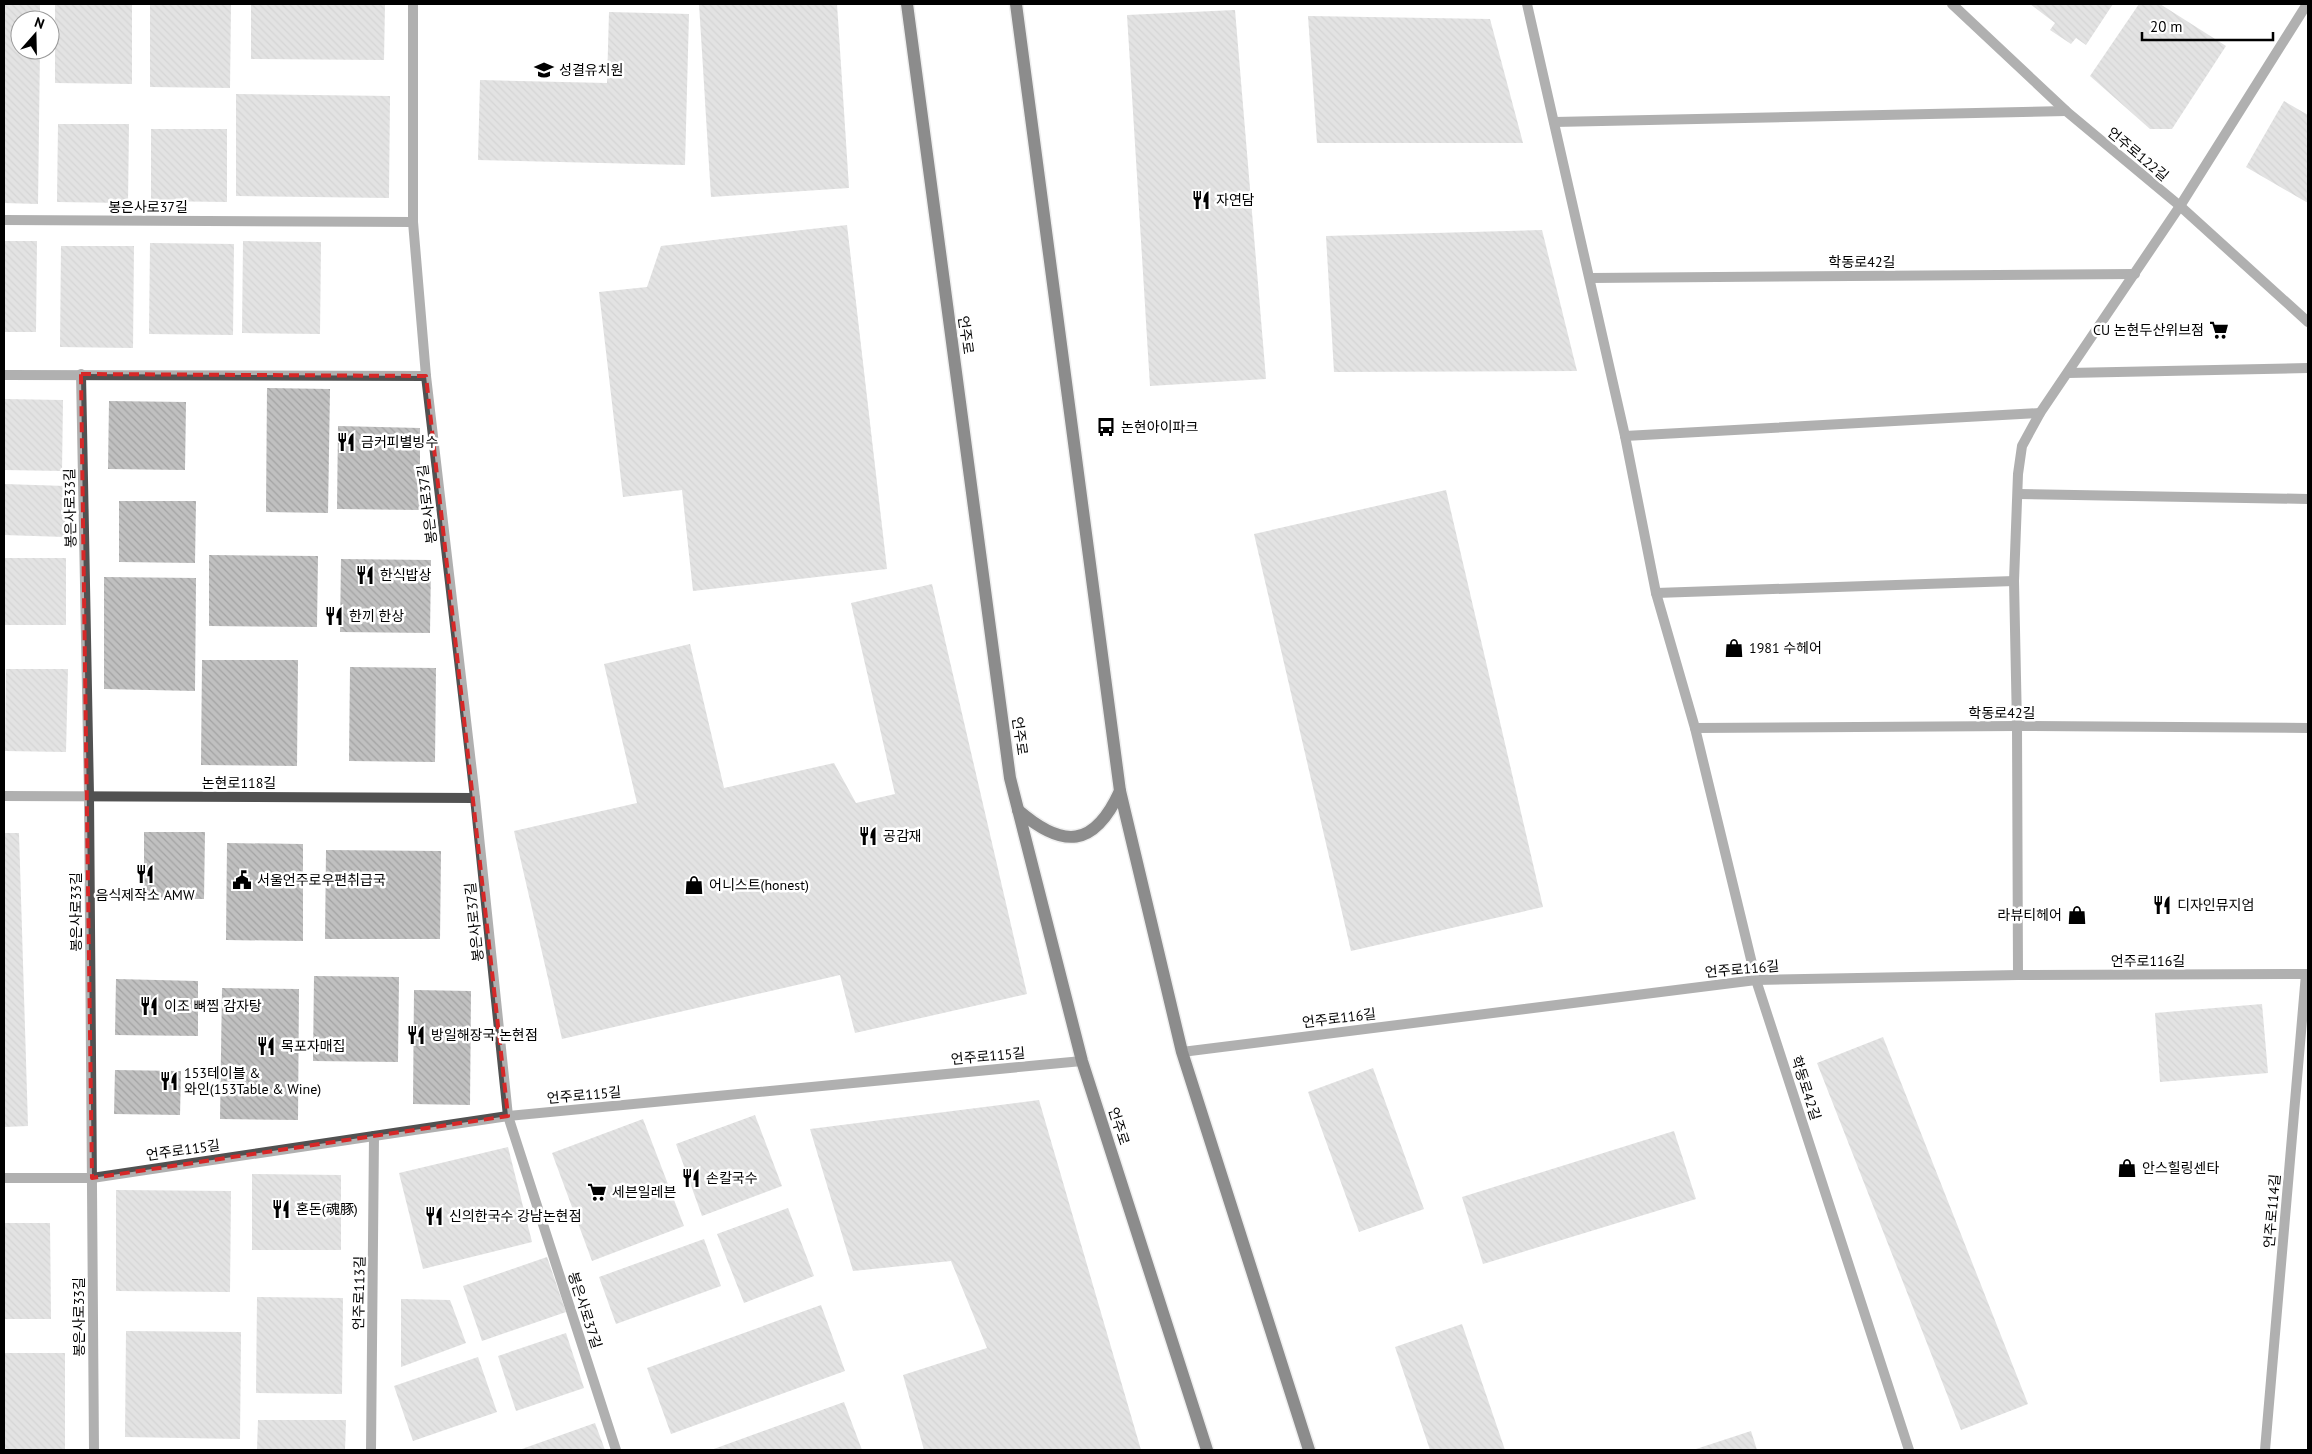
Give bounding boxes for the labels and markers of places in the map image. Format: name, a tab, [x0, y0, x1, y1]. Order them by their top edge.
school or university icon: 성결유치원	[533, 59, 555, 81]
place label: 성결유치원	[559, 61, 623, 79]
restaurant icon: 자연담	[1190, 189, 1212, 211]
place label: 자연담	[1216, 191, 1255, 209]
supermarket icon: CU 논현두산위브점	[2208, 319, 2230, 341]
place label: CU 논현두산위브점	[2093, 321, 2204, 339]
bus stop icon: 논현아이파크	[1095, 416, 1117, 438]
place label: 논현아이파크	[1121, 418, 1198, 436]
restaurant icon: 금커피별빙수	[335, 431, 357, 453]
place label: 금커피별빙수	[361, 433, 438, 451]
restaurant icon: 한식밥상	[354, 564, 376, 586]
place label: 한식밥상	[380, 566, 432, 584]
restaurant icon: 한끼 한상	[323, 605, 345, 627]
place label: 한끼 한상	[349, 607, 404, 625]
shop icon: 1981 수헤어	[1723, 637, 1745, 659]
place label: 1981 수헤어	[1749, 639, 1822, 657]
restaurant icon: 공감재	[857, 825, 879, 847]
place label: 공감재	[883, 827, 922, 845]
restaurant icon: 음식제작소 AMW	[134, 863, 156, 885]
public building icon: 서울언주로우편취급국	[231, 869, 253, 891]
place label: 서울언주로우편취급국	[257, 871, 386, 889]
shop icon: 어니스트(honest)	[683, 874, 705, 896]
place label: 어니스트(honest)	[709, 876, 809, 894]
place label: 음식제작소 AMW	[96, 886, 195, 904]
restaurant icon: 디자인뮤지엄	[2151, 894, 2173, 916]
place label: 디자인뮤지엄	[2177, 896, 2254, 914]
shop icon: 라뷰티헤어	[2066, 904, 2088, 926]
place label: 라뷰티헤어	[1998, 906, 2062, 924]
restaurant icon: 이조 뼈찜 감자탕	[138, 995, 160, 1017]
place label: 이조 뼈찜 감자탕	[164, 997, 262, 1015]
restaurant icon: 방일해장국 논현점	[405, 1024, 427, 1046]
place label: 방일해장국 논현점	[431, 1026, 538, 1044]
restaurant icon: 목포자매집	[255, 1035, 277, 1057]
place label: 목포자매집	[281, 1037, 345, 1055]
place label: 153테이블 & 와인(153Table & Wine)	[184, 1064, 321, 1098]
restaurant icon: 153테이블 & 와인(153Table & Wine)	[158, 1070, 180, 1092]
shop icon: 안스힐링센타	[2116, 1157, 2138, 1179]
place label: 안스힐링센타	[2142, 1159, 2219, 1177]
restaurant icon: 손칼국수	[680, 1167, 702, 1189]
place label: 손칼국수	[706, 1169, 758, 1187]
supermarket icon: 세븐일레븐	[586, 1181, 608, 1203]
place label: 세븐일레븐	[612, 1183, 677, 1201]
restaurant icon: 혼돈(魂豚)	[270, 1198, 292, 1220]
place label: 혼돈(魂豚)	[296, 1200, 358, 1218]
restaurant icon: 신의한국수 강남논현점	[423, 1205, 445, 1227]
place label: 신의한국수 강남논현점	[449, 1207, 582, 1225]

